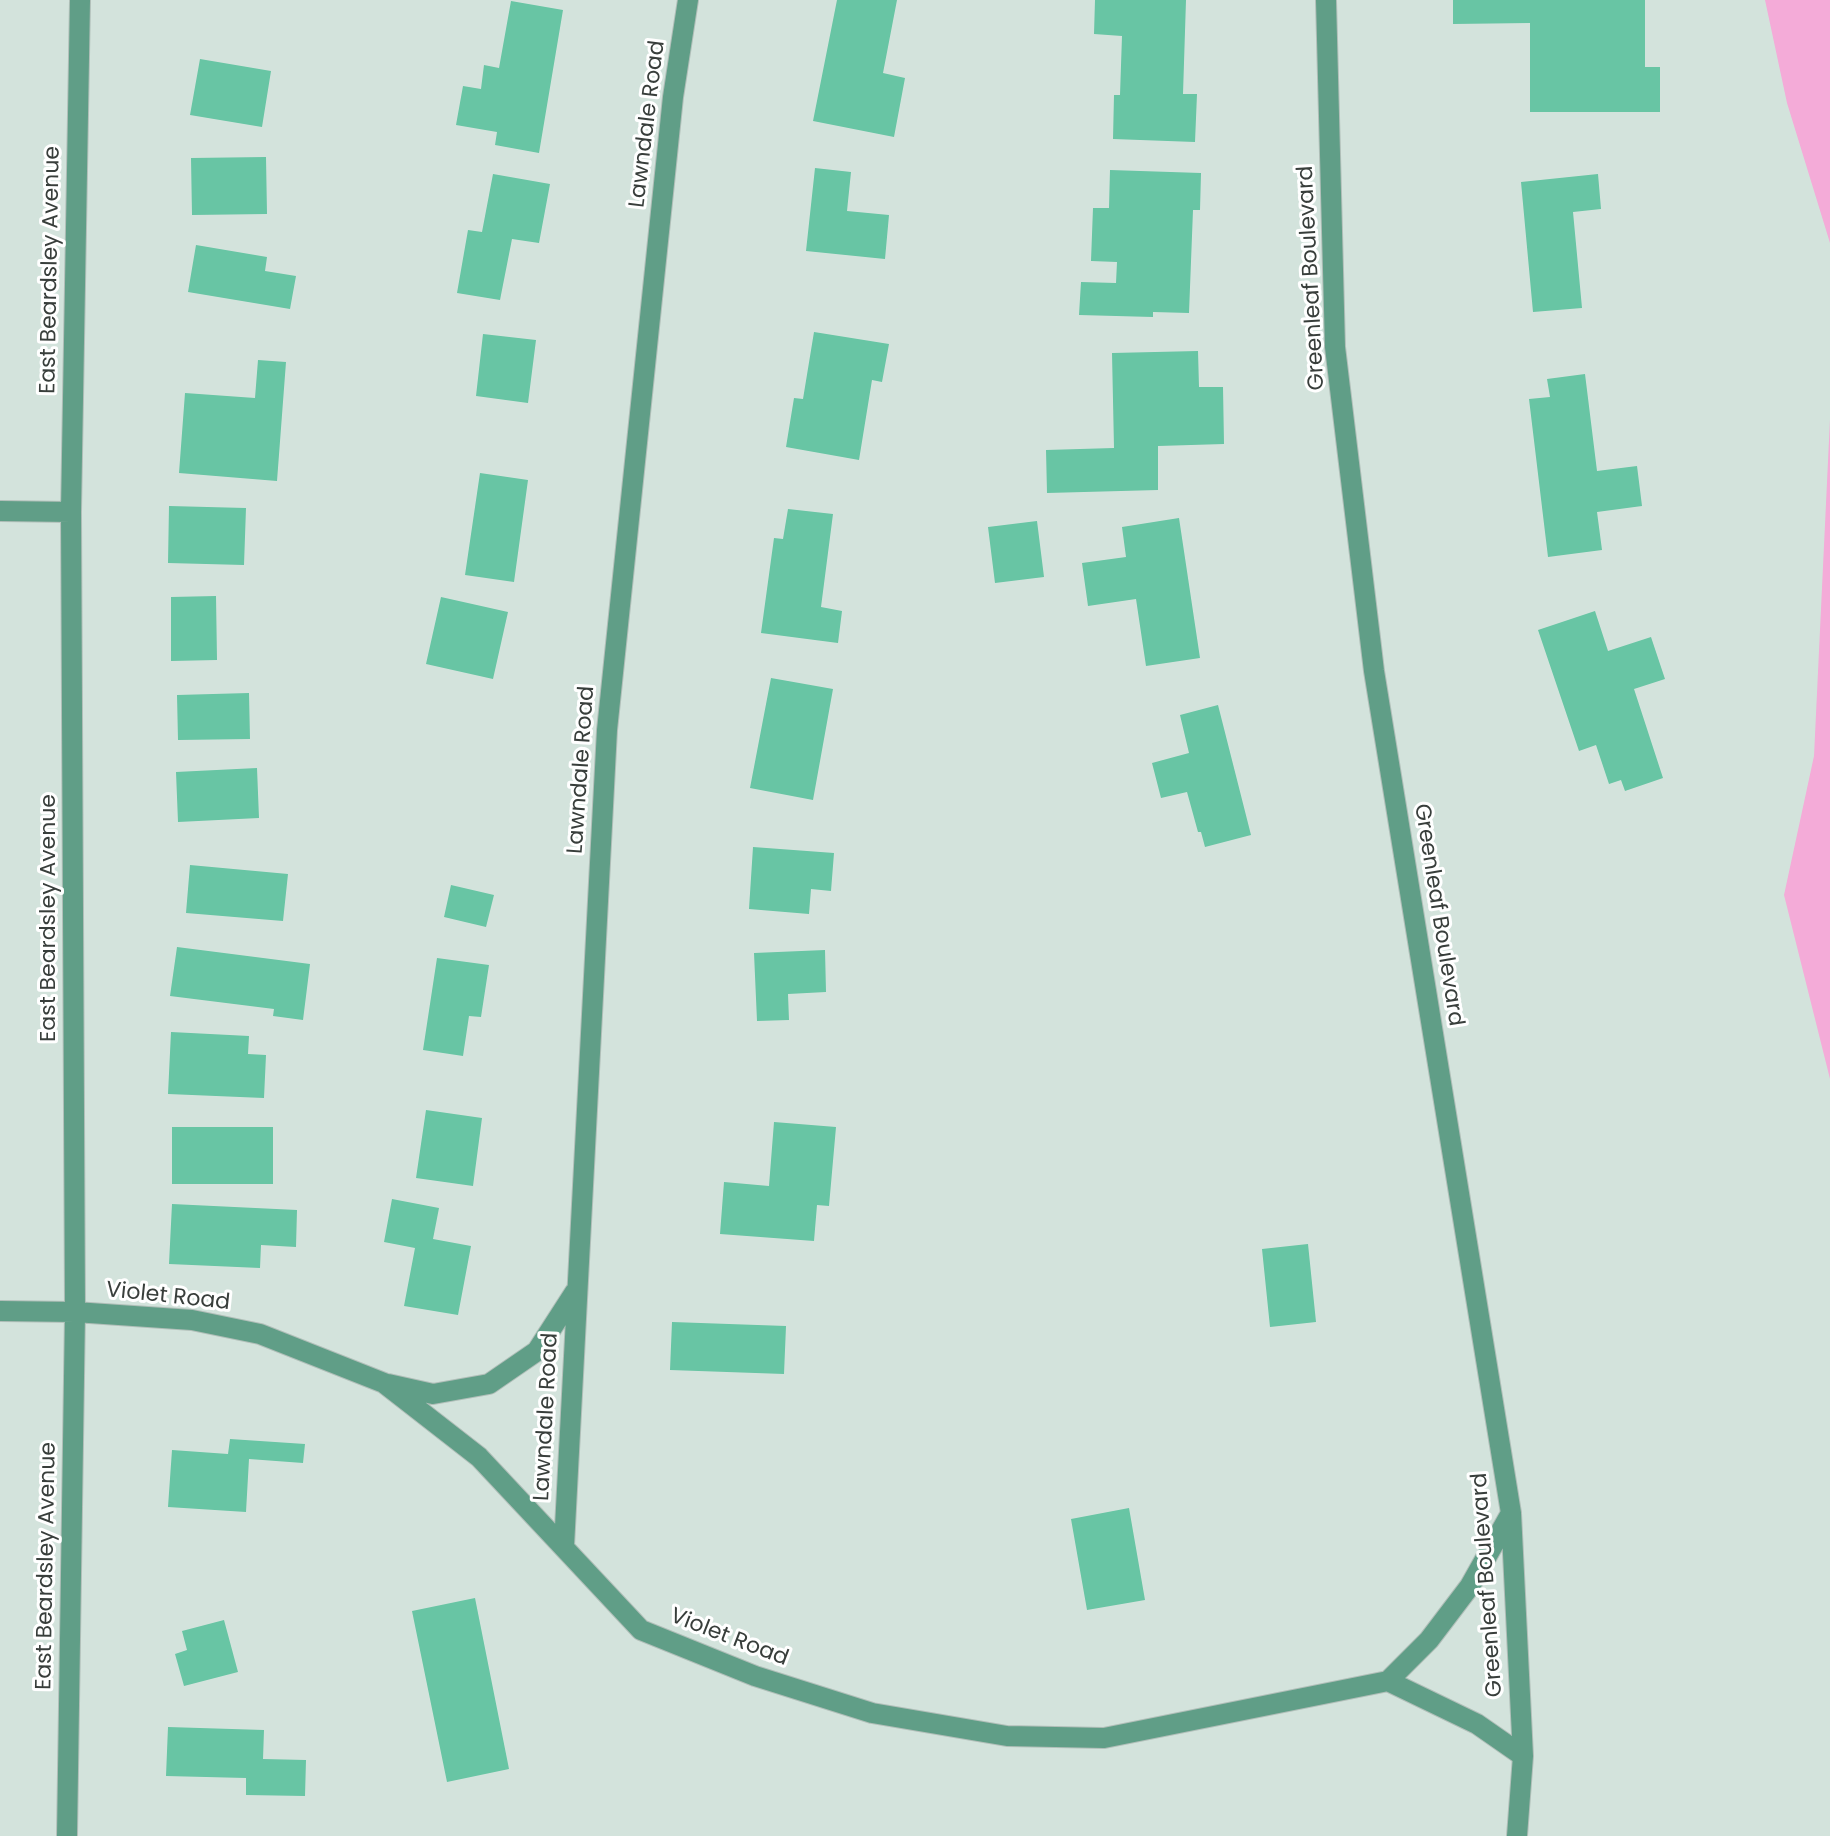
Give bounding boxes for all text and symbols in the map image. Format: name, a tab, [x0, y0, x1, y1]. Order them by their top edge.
street label: Lawndale Road	[625, 39, 671, 209]
street label: East Beardsley Avenue	[36, 146, 66, 394]
street label: Greenleaf Boulevard	[1293, 165, 1331, 391]
street label: Lawndale Road	[563, 685, 601, 855]
street label: East Beardsley Avenue	[36, 794, 62, 1042]
street label: Greenleaf Boulevard	[1407, 802, 1469, 1028]
street label: Violet Road	[105, 1277, 231, 1317]
street label: Lawndale Road	[529, 1332, 565, 1502]
street label: East Beardsley Avenue	[32, 1442, 62, 1690]
street label: Greenleaf Boulevard	[1467, 1472, 1509, 1698]
street label: Violet Road	[666, 1603, 792, 1673]

